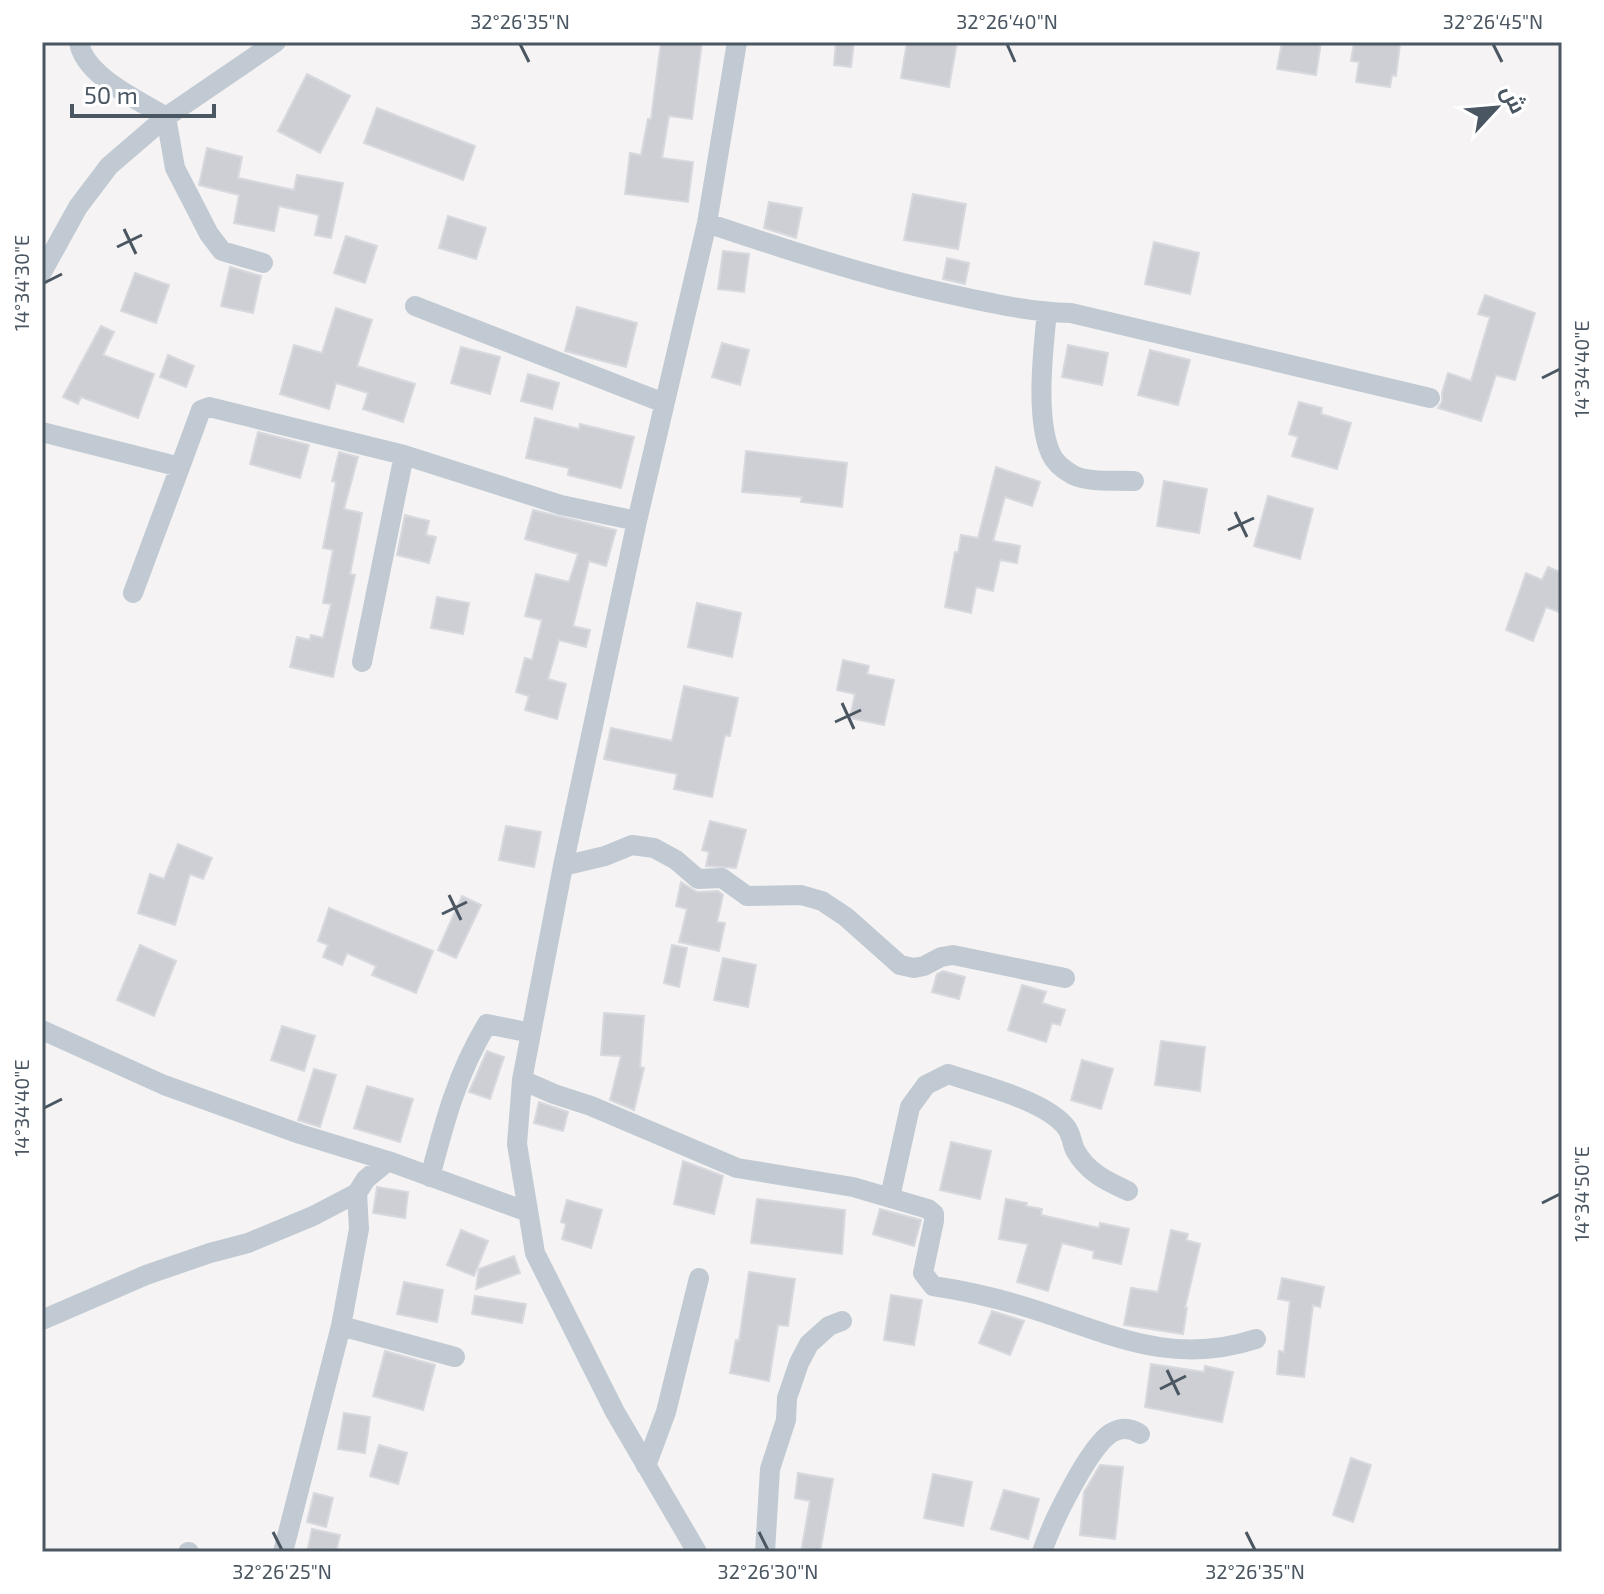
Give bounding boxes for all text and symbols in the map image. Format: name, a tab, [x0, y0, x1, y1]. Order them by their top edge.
text: 32°26'35"N	[470, 9, 570, 33]
text: 32°26'40"N	[956, 9, 1058, 33]
text: 32°26'45"N	[1443, 9, 1543, 33]
scale bar	[72, 68, 214, 118]
north arrow	[1456, 68, 1536, 148]
text: 50 m	[84, 80, 138, 109]
text: ش	[1495, 80, 1533, 118]
text: 14°34'30"E	[9, 235, 33, 331]
text: 14°34'40"E	[1569, 320, 1593, 418]
text: 14°34'40"E	[9, 1059, 33, 1157]
text: 14°34'50"E	[1569, 1146, 1593, 1242]
text: 32°26'25"N	[232, 1559, 332, 1583]
text: 32°26'30"N	[718, 1559, 818, 1583]
text: 32°26'35"N	[1205, 1559, 1305, 1583]

